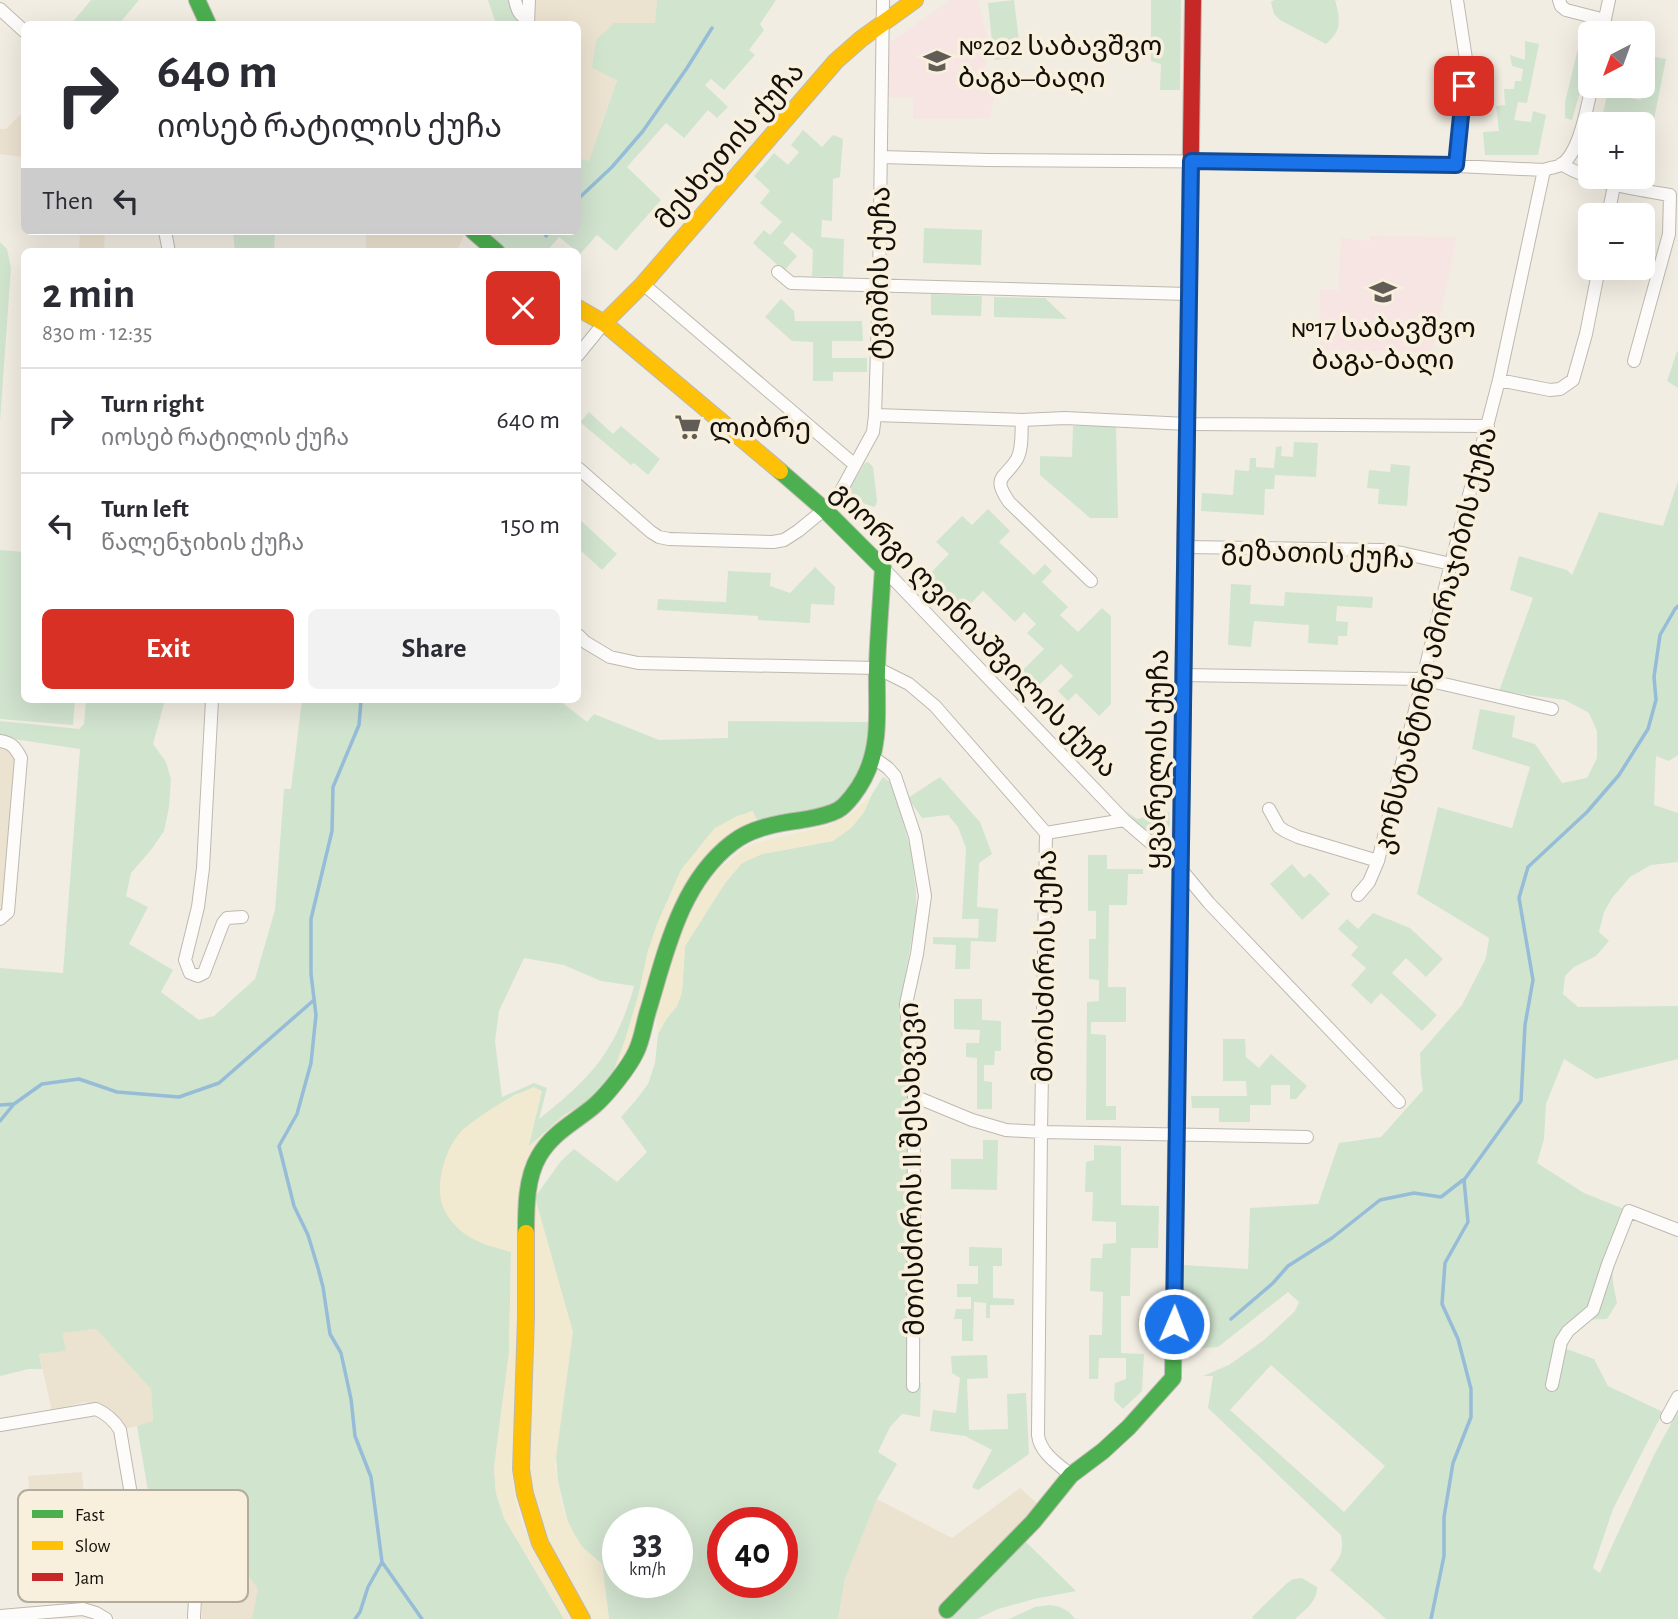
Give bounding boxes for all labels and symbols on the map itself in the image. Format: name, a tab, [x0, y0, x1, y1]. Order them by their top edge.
north arrow	[1578, 21, 1656, 98]
place label: №202 საბავშვო ბაგა–ბაღი	[958, 33, 1162, 94]
school or university icon: №202 საბავშვო ბაგა–ბაღი	[922, 46, 952, 76]
pin	[1434, 56, 1494, 116]
street label: მესხეთის ქუჩა	[651, 58, 811, 236]
street label: ტვიშის ქუჩა	[864, 186, 897, 360]
school or university icon: №17 საბავშვო ბაგა-ბაღი	[1368, 277, 1398, 307]
place label: №17 საბავშვო ბაგა-ბაღი	[1290, 315, 1476, 376]
supermarket icon: ლიბრე	[673, 412, 703, 442]
place label: ლიბრე	[709, 415, 811, 444]
street label: კონსტანტინე ამირაჯიბის ქუჩა	[1369, 424, 1504, 857]
street label: გიორგი ღვინიაშვილის ქუჩა	[824, 477, 1122, 784]
street label: გეზათის ქუჩა	[1220, 536, 1415, 575]
street label: ყვარელის ქუჩა	[1142, 649, 1175, 869]
street label: მთისძირის ქუჩა	[1030, 849, 1063, 1083]
street label: მთისძირის II შესახვევი	[896, 1002, 931, 1336]
position arrow	[1137, 1287, 1211, 1361]
legend	[18, 1490, 248, 1602]
text: Fast	[75, 1506, 105, 1525]
speed limit sign: 40	[707, 1507, 798, 1598]
text: Slow	[75, 1537, 111, 1556]
text: Jam	[75, 1569, 104, 1588]

